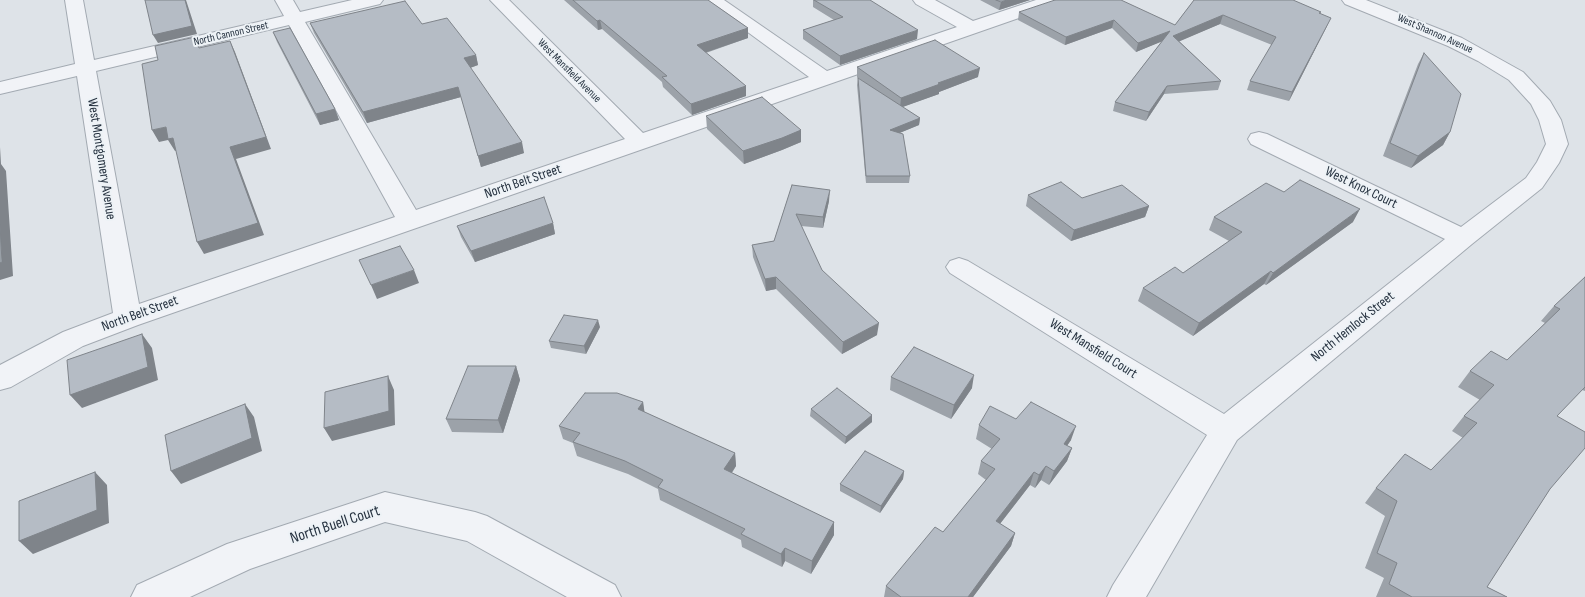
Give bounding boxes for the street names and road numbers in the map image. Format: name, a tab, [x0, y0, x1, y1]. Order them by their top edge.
street label: West Shannon Avenue	[1395, 11, 1475, 57]
street label: North Cannon Street	[192, 19, 270, 49]
street label: West Mansfield Avenue	[534, 36, 604, 106]
street label: West Montgomery Avenue	[83, 97, 119, 221]
street label: North Belt Street	[482, 161, 564, 203]
street label: West Knox Court	[1322, 163, 1400, 213]
street label: North Hemlock Street	[1308, 288, 1398, 366]
street label: North Belt Street	[99, 292, 181, 336]
street label: West Mansfield Court	[1046, 315, 1140, 383]
street label: North Buell Court	[288, 501, 382, 549]

